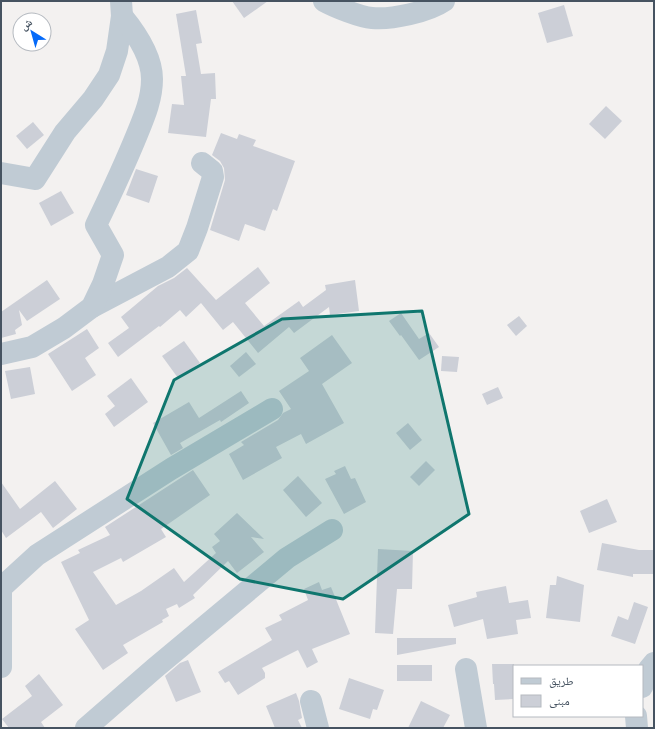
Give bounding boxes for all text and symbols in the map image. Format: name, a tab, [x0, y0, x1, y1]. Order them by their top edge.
north arrow	[12, 12, 52, 52]
text: ش	[18, 16, 36, 34]
legend	[513, 665, 643, 717]
text: طريق	[549, 674, 574, 688]
text: مبنى	[549, 694, 570, 708]

